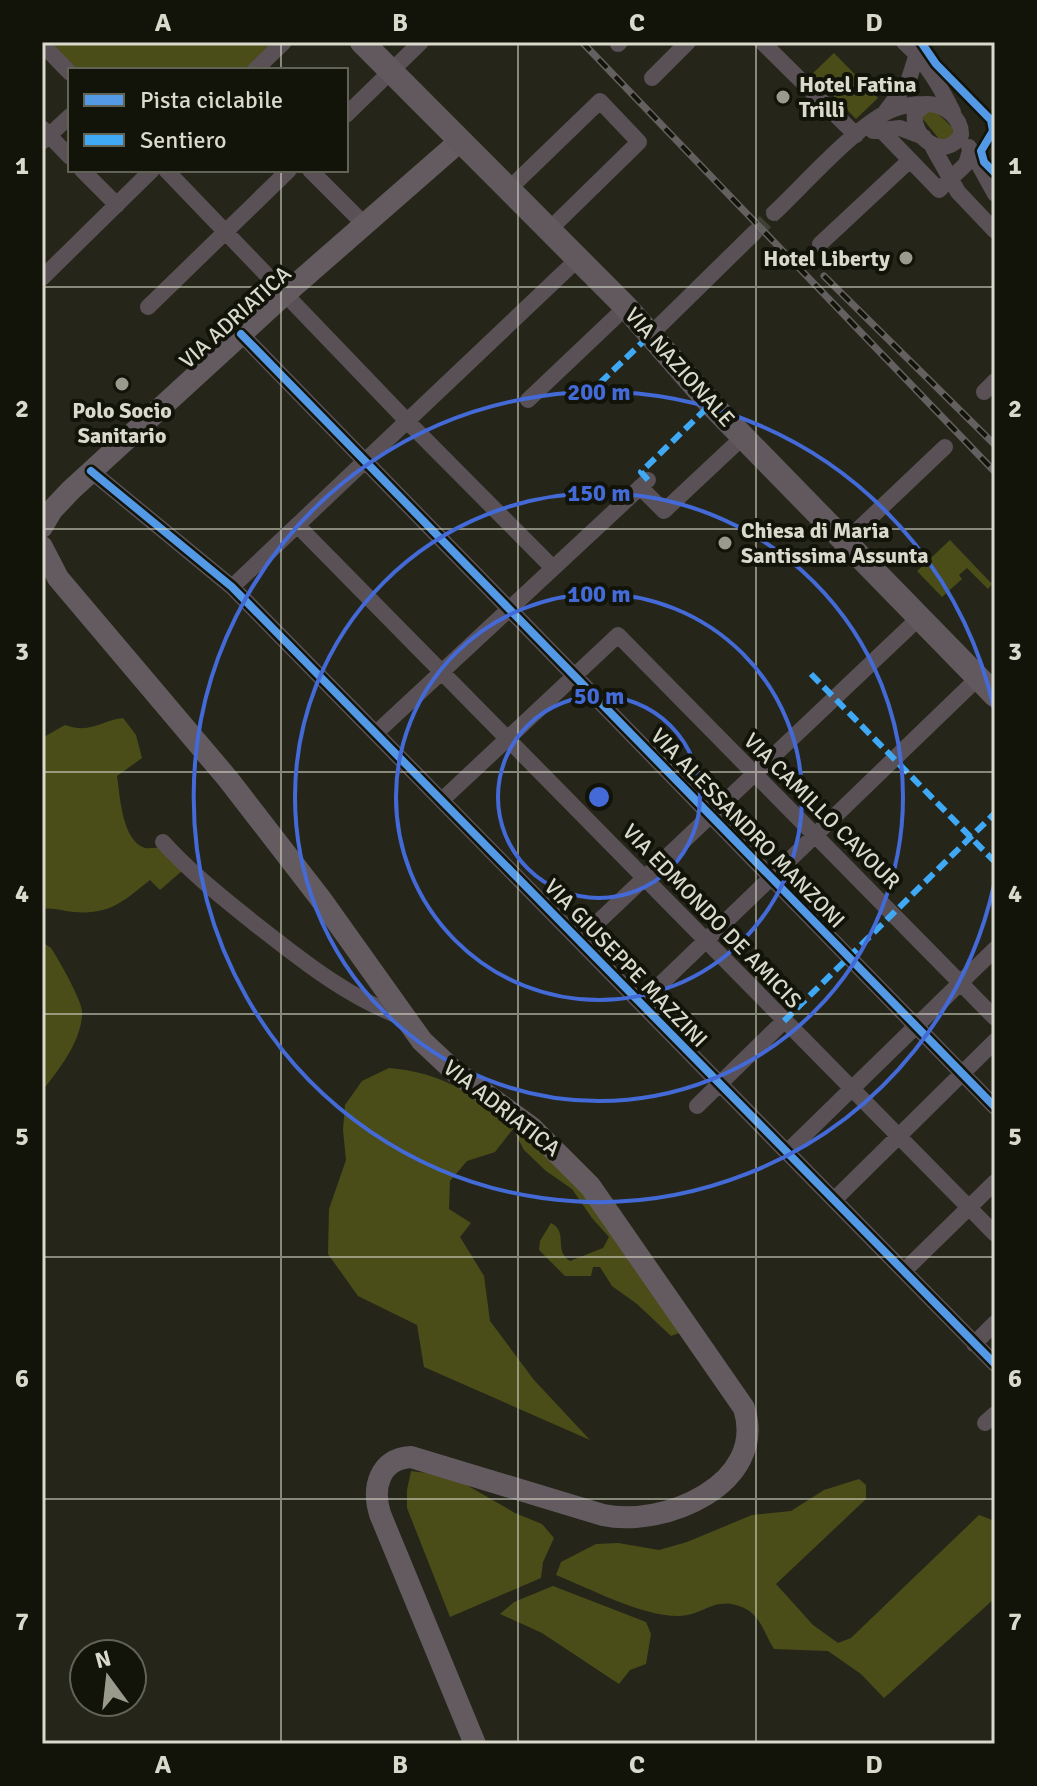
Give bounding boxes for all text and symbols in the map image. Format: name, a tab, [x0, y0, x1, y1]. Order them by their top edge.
text: A	[155, 7, 172, 39]
text: B	[392, 7, 408, 39]
text: C	[629, 7, 645, 39]
text: D	[865, 7, 883, 39]
legend	[68, 68, 348, 172]
place label: Hotel Fatina Trilli	[799, 71, 916, 123]
text: Pista ciclabile	[140, 85, 283, 115]
marker: Hotel Fatina Trilli	[774, 88, 792, 106]
text: Sentiero	[140, 125, 226, 155]
text: 1	[15, 150, 29, 182]
text: 1	[1008, 150, 1022, 182]
place label: Hotel Liberty	[763, 245, 890, 272]
marker: Hotel Liberty	[897, 249, 915, 267]
street label: VIA ADRIATICA	[174, 259, 297, 374]
street label: VIA NAZIONALE	[619, 302, 741, 432]
marker: Polo Socio Sanitario	[113, 375, 131, 393]
text: 200 m	[567, 377, 631, 407]
text: 2	[15, 393, 29, 425]
text: 2	[1008, 393, 1022, 425]
place label: Polo Socio Sanitario	[72, 397, 172, 449]
text: 150 m	[567, 478, 631, 508]
place label: Chiesa di Maria Santissima Assunta	[741, 517, 929, 569]
marker: Chiesa di Maria Santissima Assunta	[716, 534, 734, 552]
text: 100 m	[567, 579, 631, 609]
text: 3	[15, 636, 29, 668]
text: 3	[1008, 636, 1022, 668]
text: 50 m	[574, 681, 624, 711]
street label: VIA ALESSANDRO MANZONI	[645, 722, 851, 934]
street label: VIA CAMILLO CAVOUR	[738, 727, 906, 895]
centre of rings	[585, 783, 613, 811]
street label: VIA EDMONDO DE AMICIS	[617, 818, 807, 1014]
street label: VIA GIUSEPPE MAZZINI	[539, 873, 713, 1053]
text: 4	[15, 878, 29, 910]
text: 4	[1008, 878, 1022, 910]
street label: VIA ADRIATICA	[438, 1054, 566, 1162]
text: 5	[15, 1121, 29, 1153]
text: 5	[1008, 1121, 1022, 1153]
text: 6	[15, 1363, 29, 1395]
text: 6	[1008, 1363, 1022, 1395]
text: 7	[15, 1606, 29, 1638]
text: 7	[1008, 1606, 1022, 1638]
north arrow	[68, 1638, 148, 1718]
text: N	[92, 1644, 114, 1674]
text: A	[155, 1749, 172, 1781]
text: B	[392, 1749, 408, 1781]
text: C	[629, 1749, 645, 1781]
text: D	[865, 1749, 883, 1781]

